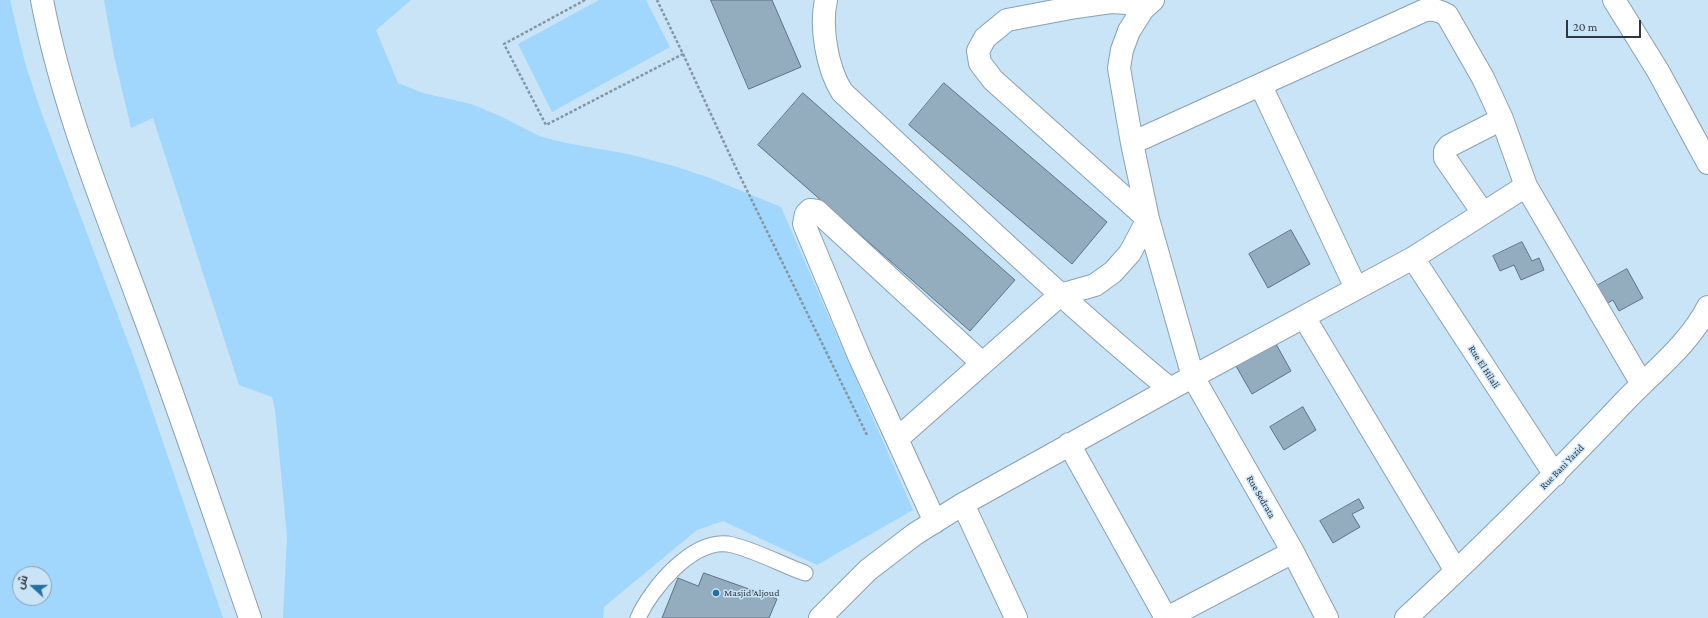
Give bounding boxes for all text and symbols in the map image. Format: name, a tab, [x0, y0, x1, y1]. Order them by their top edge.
scale bar	[1568, 12, 1643, 38]
text: 20 m	[1573, 20, 1597, 34]
street label: Rue El Hilali	[1466, 343, 1502, 391]
street label: Rue Bani Yazid	[1537, 442, 1587, 492]
street label: Rue Sedrata	[1244, 474, 1278, 520]
north arrow	[12, 566, 52, 606]
text: ش	[14, 573, 30, 591]
place label: Masjid Aljoud	[724, 587, 779, 599]
marker: Masjid Aljoud	[711, 588, 721, 598]

